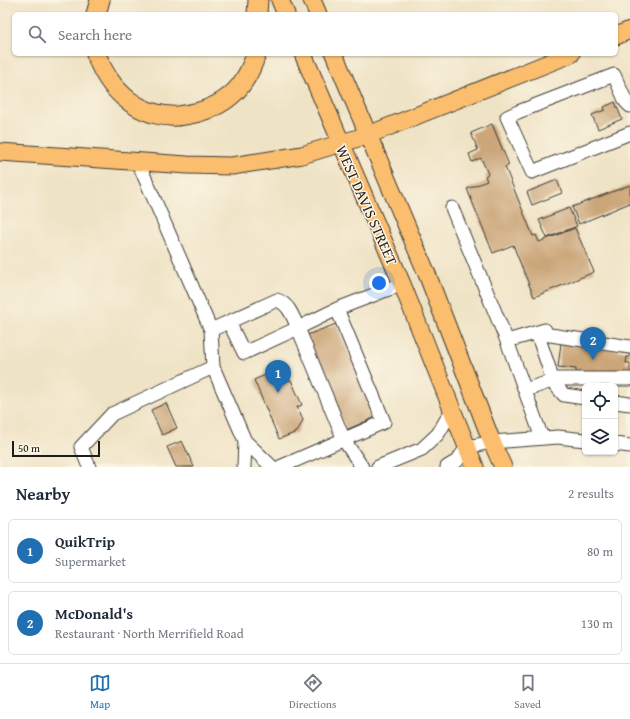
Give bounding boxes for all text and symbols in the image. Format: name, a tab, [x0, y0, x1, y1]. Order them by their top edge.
search box	[12, 12, 618, 56]
icon: search	[26, 23, 48, 45]
text: Search here	[58, 24, 132, 45]
street label: WEST DAVIS STREET	[331, 142, 403, 269]
your location	[369, 273, 389, 293]
pin: 2	[580, 327, 606, 360]
pin: 1	[265, 360, 291, 393]
map controls	[582, 383, 618, 455]
button: locate	[582, 383, 618, 419]
button: layers	[582, 419, 618, 455]
scale bar	[12, 439, 100, 458]
text: 50 m	[18, 440, 40, 456]
text: Nearby	[16, 481, 70, 506]
text: 2 results	[568, 484, 614, 503]
text: QuikTrip	[55, 531, 115, 552]
text: 1	[27, 542, 33, 561]
text: 80 m	[587, 542, 613, 561]
text: Supermarket	[55, 552, 126, 571]
text: McDonald's	[55, 603, 133, 624]
text: 2	[27, 614, 33, 633]
text: 130 m	[581, 614, 613, 633]
text: Restaurant · North Merrifield Road	[55, 624, 244, 643]
tab: Map	[89, 672, 111, 712]
tab: Directions	[289, 672, 336, 712]
tab: Saved	[514, 672, 541, 712]

